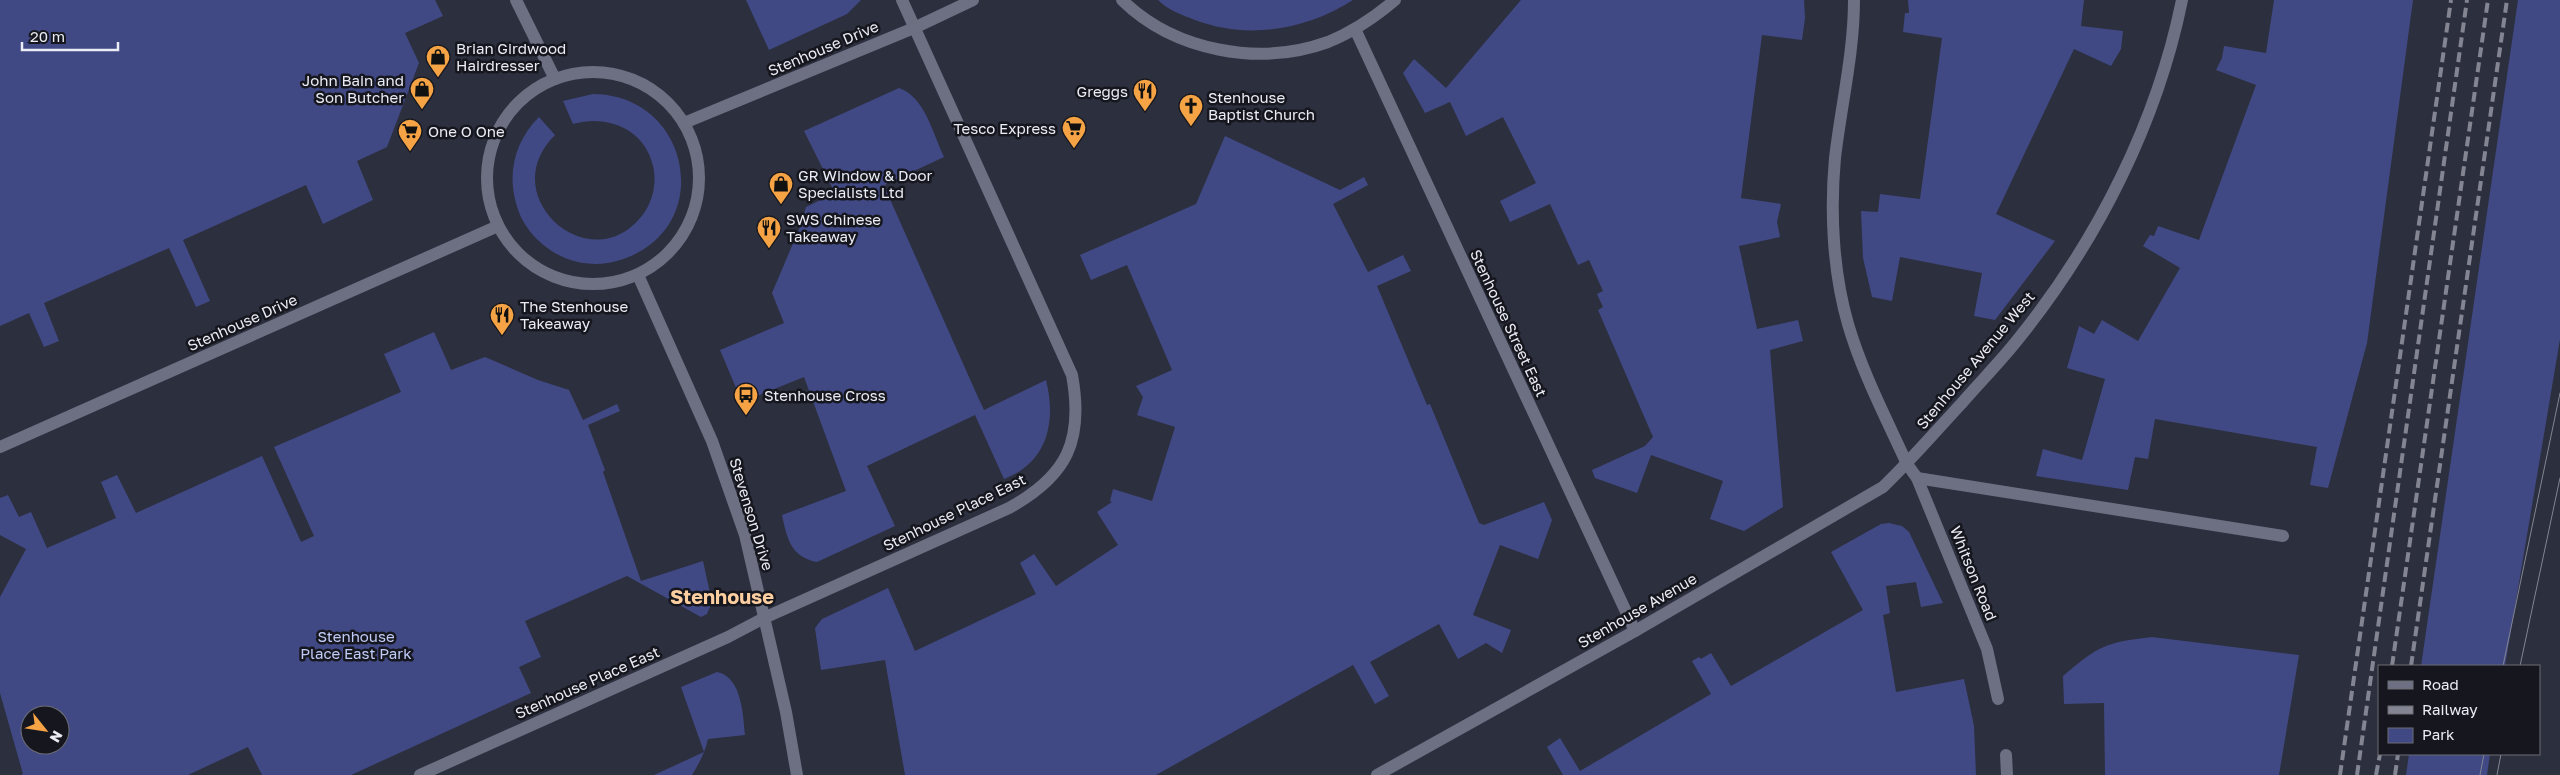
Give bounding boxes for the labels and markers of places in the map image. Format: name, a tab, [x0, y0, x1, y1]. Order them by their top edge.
place label: Brian Girdwood Hairdresser	[456, 39, 566, 74]
shop icon: Brian Girdwood Hairdresser	[425, 44, 451, 78]
place label: John Bain and Son Butcher	[302, 71, 404, 106]
shop icon: John Bain and Son Butcher	[409, 76, 435, 110]
restaurant icon: Greggs	[1132, 78, 1158, 112]
place label: Greggs	[1077, 82, 1128, 100]
place label: Stenhouse Baptist Church	[1208, 88, 1315, 123]
church icon: Stenhouse Baptist Church	[1178, 93, 1204, 127]
supermarket icon: Tesco Express	[1061, 115, 1087, 149]
supermarket icon: One O One	[397, 118, 423, 152]
place label: Tesco Express	[954, 119, 1056, 137]
place label: One O One	[428, 122, 505, 140]
place label: GR Window & Door Specialists Ltd	[798, 166, 932, 201]
shop icon: GR Window & Door Specialists Ltd	[768, 171, 794, 205]
place label: SWS Chinese Takeaway	[786, 210, 881, 245]
restaurant icon: SWS Chinese Takeaway	[756, 215, 782, 249]
place label: The Stenhouse Takeaway	[520, 297, 628, 332]
restaurant icon: The Stenhouse Takeaway	[489, 302, 515, 336]
bus stop icon: Stenhouse Cross	[733, 382, 759, 416]
place label: Stenhouse Cross	[764, 386, 886, 404]

